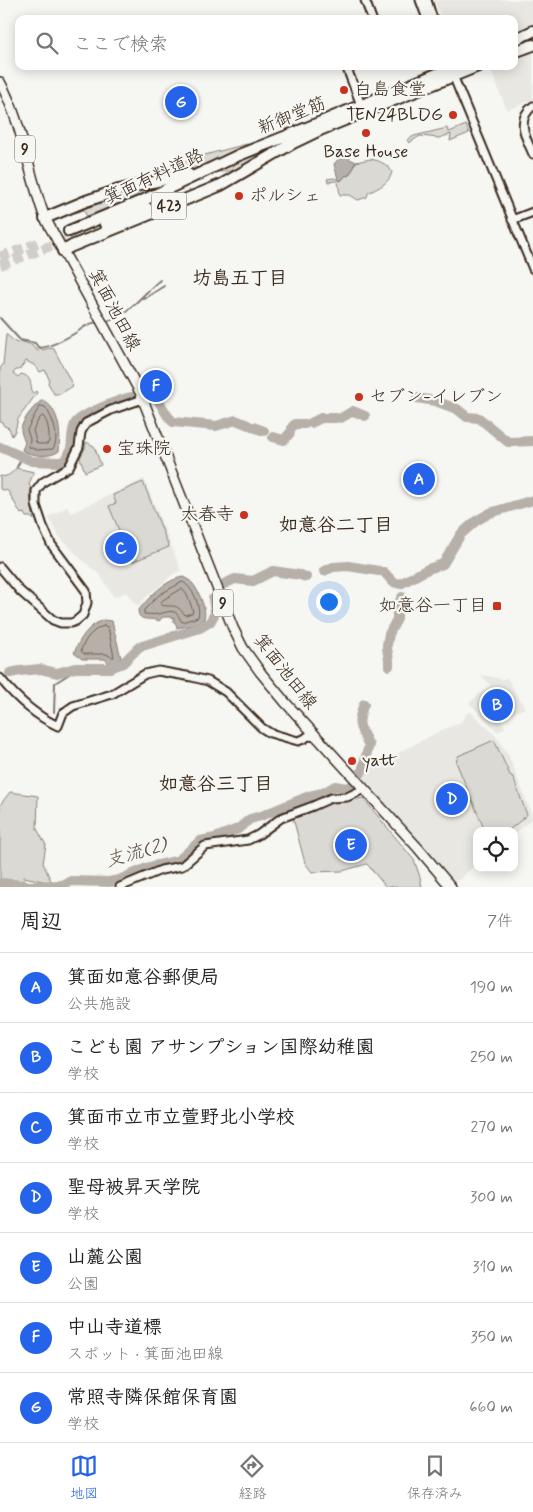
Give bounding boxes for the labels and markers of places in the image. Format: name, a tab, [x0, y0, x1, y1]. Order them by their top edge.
place label: 白島食堂	[354, 78, 426, 102]
pin: G	[165, 83, 197, 121]
marker: 白島食堂	[338, 84, 350, 96]
place label: TEN24BLDG	[346, 103, 443, 127]
marker: TEN24BLDG	[447, 109, 459, 121]
marker: Base House	[360, 127, 372, 139]
place label: Base House	[324, 140, 408, 164]
place label: ポルシェ	[249, 184, 321, 208]
marker: ポルシェ	[233, 190, 245, 202]
pin: F	[140, 367, 172, 405]
place label: セブン-イレブン	[369, 385, 503, 409]
marker: セブン-イレブン	[353, 391, 365, 403]
place label: 宝珠院	[117, 437, 171, 461]
marker: 宝珠院	[101, 443, 113, 455]
pin: A	[403, 460, 435, 498]
place label: 太春寺	[180, 503, 234, 527]
marker: 太春寺	[238, 509, 250, 521]
pin: C	[105, 529, 137, 567]
place label: 如意谷一丁目	[379, 594, 487, 618]
marker: 如意谷一丁目	[491, 600, 503, 612]
pin: B	[481, 686, 513, 724]
place label: yatt	[362, 749, 398, 773]
marker: yatt	[346, 755, 358, 767]
pin: D	[436, 780, 468, 818]
pin: E	[335, 826, 367, 864]

